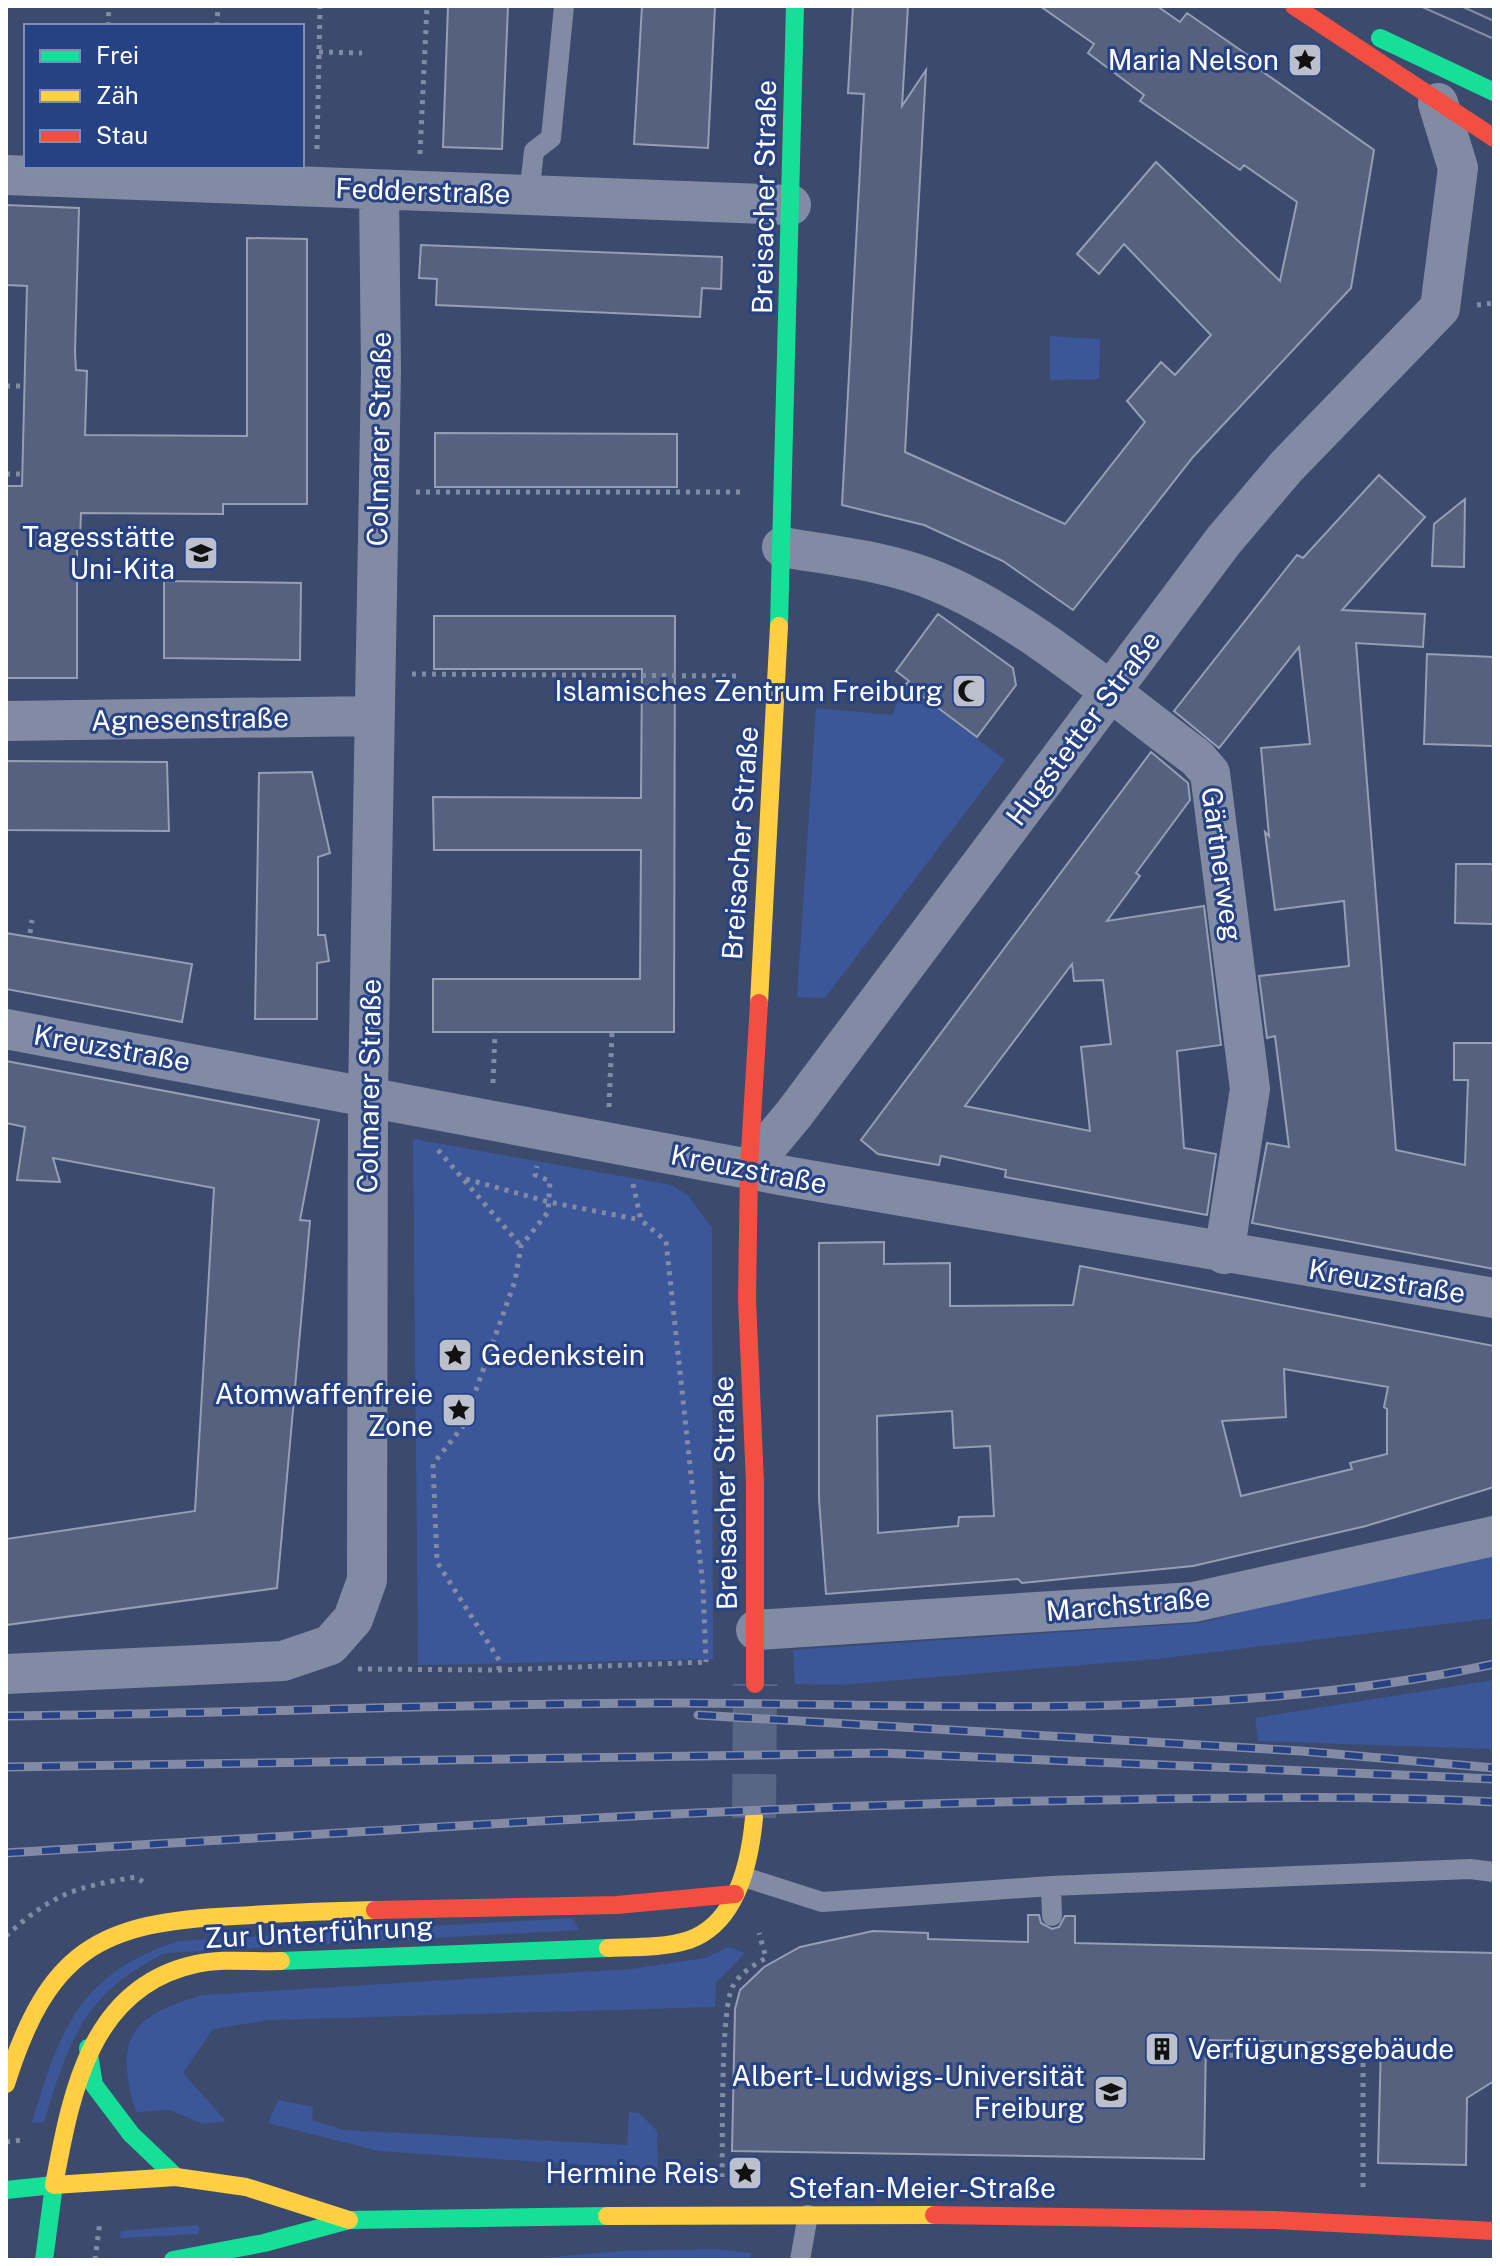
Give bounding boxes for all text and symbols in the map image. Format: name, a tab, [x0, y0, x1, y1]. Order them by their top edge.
legend	[24, 24, 304, 168]
text: Frei	[96, 41, 139, 69]
place icon: Maria Nelson	[1286, 41, 1324, 79]
place label: Maria Nelson	[1108, 43, 1279, 76]
street label: Breisacher Straße	[745, 80, 782, 314]
text: Zäh	[96, 81, 139, 109]
text: Stau	[96, 121, 148, 149]
street label: Fedderstraße	[335, 171, 511, 210]
street label: Colmarer Straße	[360, 331, 397, 547]
place label: Tagesstätte Uni-Kita	[22, 520, 175, 585]
school or university icon: Tagesstätte Uni-Kita	[182, 534, 220, 572]
street label: Hugstetter Straße	[999, 624, 1167, 832]
mosque icon: Islamisches Zentrum Freiburg	[950, 672, 988, 710]
place label: Islamisches Zentrum Freiburg	[554, 674, 943, 707]
street label: Agnesenstraße	[91, 700, 289, 737]
street label: Breisacher Straße	[715, 725, 764, 961]
street label: Gärtnerweg	[1195, 785, 1250, 943]
street label: Colmarer Straße	[350, 978, 387, 1194]
street label: Kreuzstraße	[31, 1018, 193, 1078]
street label: Kreuzstraße	[668, 1137, 830, 1200]
street label: Kreuzstraße	[1306, 1252, 1468, 1309]
place icon: Gedenkstein	[436, 1336, 474, 1374]
place label: Gedenkstein	[481, 1338, 645, 1371]
street label: Breisacher Straße	[706, 1376, 743, 1610]
place label: Atomwaffenfreie Zone	[215, 1377, 433, 1442]
place icon: Atomwaffenfreie Zone	[440, 1391, 478, 1429]
street label: Marchstraße	[1044, 1580, 1212, 1627]
street label: Zur Unterführung	[204, 1909, 434, 1954]
building icon: Verfügungsgebäude	[1143, 2030, 1181, 2068]
place label: Verfügungsgebäude	[1188, 2032, 1454, 2065]
place label: Albert-Ludwigs-Universität Freiburg	[731, 2059, 1085, 2124]
school or university icon: Albert-Ludwigs-Universität Freiburg	[1092, 2073, 1130, 2111]
place icon: Hermine Reis	[726, 2154, 764, 2192]
place label: Hermine Reis	[546, 2156, 719, 2189]
street label: Stefan-Meier-Straße	[788, 2171, 1056, 2204]

